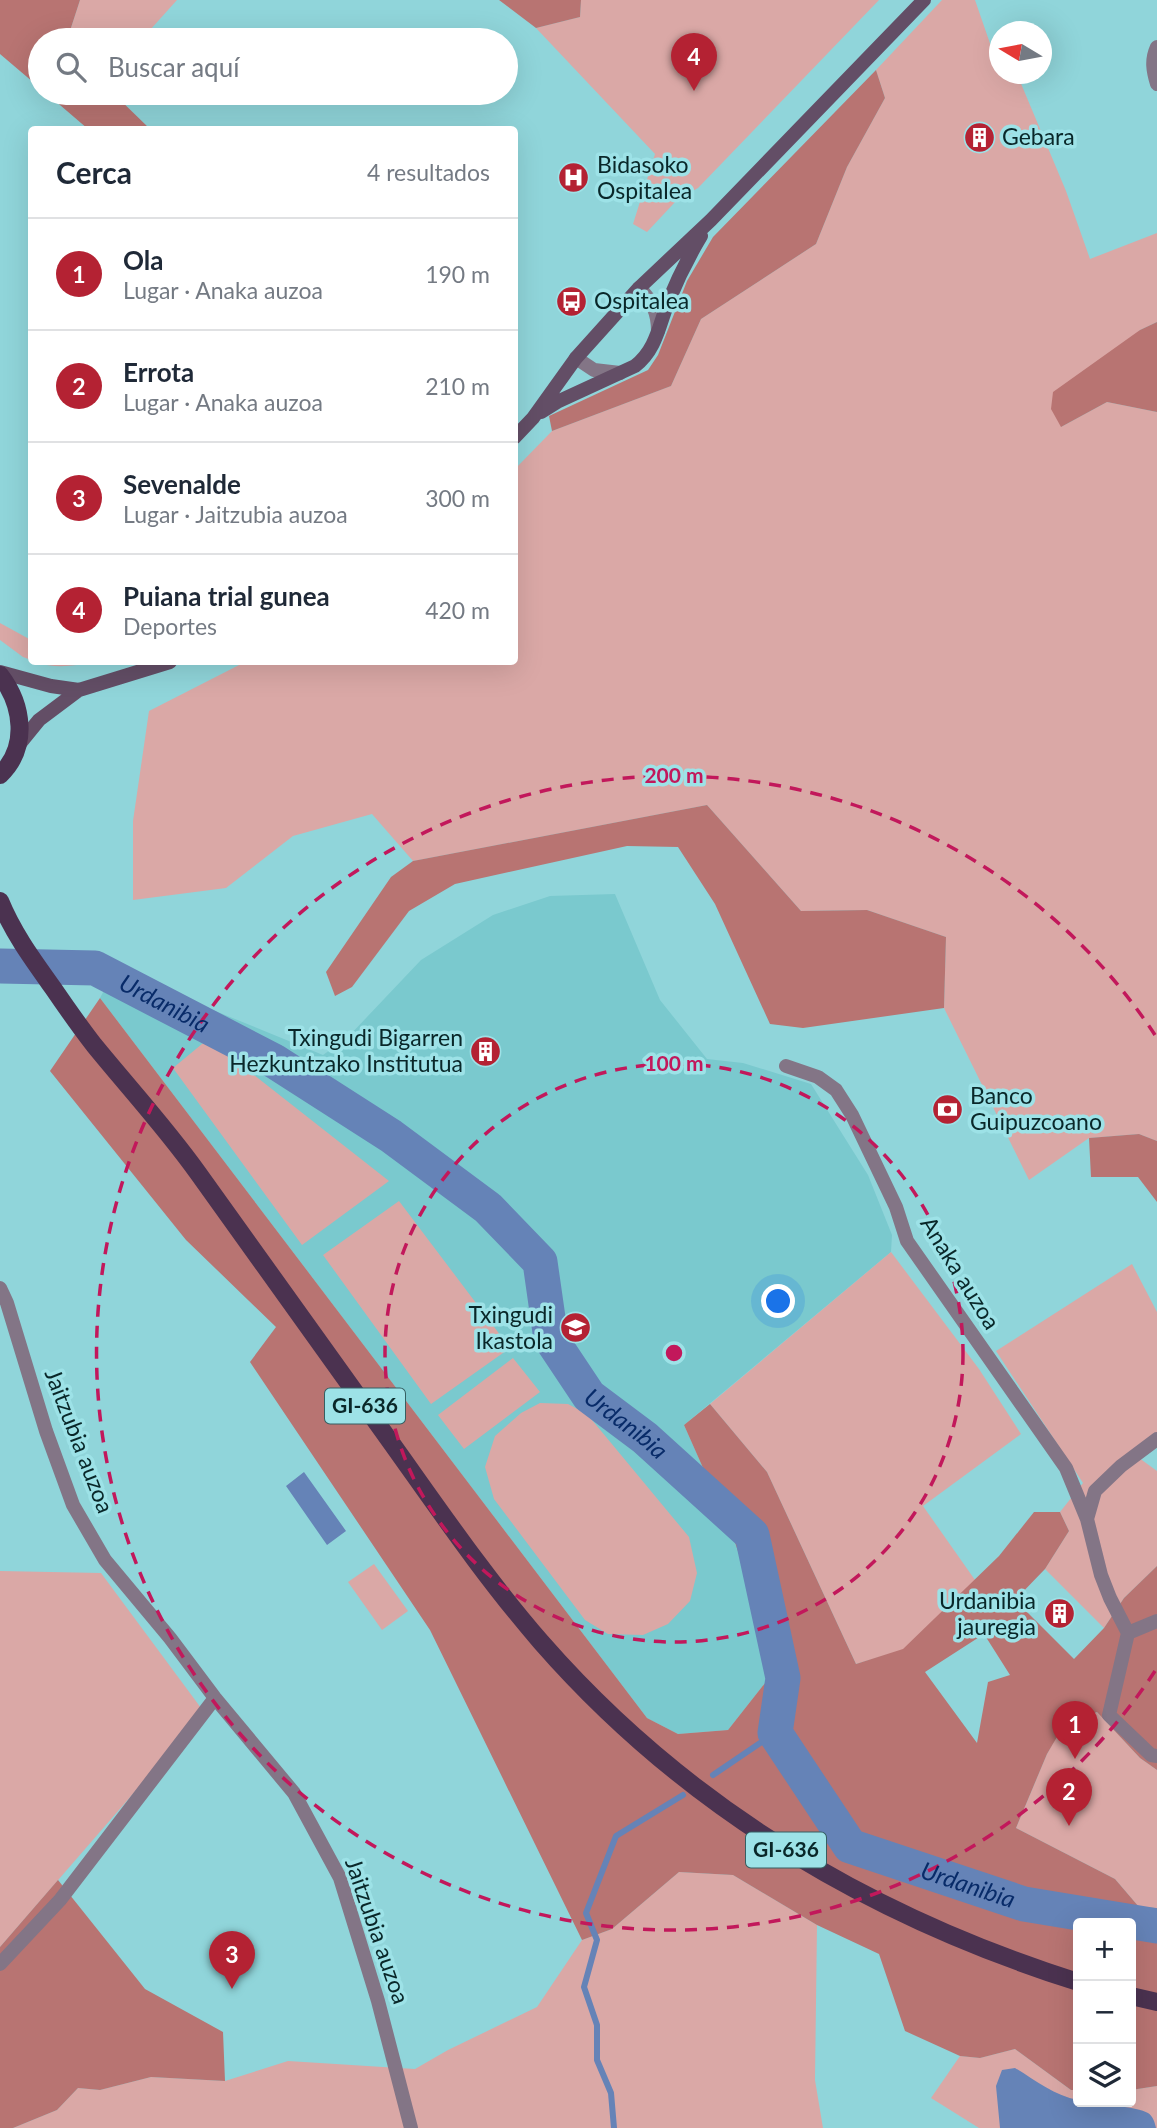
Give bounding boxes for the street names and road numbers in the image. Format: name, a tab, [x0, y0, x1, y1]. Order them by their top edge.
street label: Anaka auzoa	[915, 1211, 1007, 1334]
street label: Jaitzubia auzoa	[40, 1365, 120, 1517]
road number: GI-636	[325, 1388, 405, 1424]
road number: GI-636	[746, 1832, 826, 1868]
street label: Jaitzubia auzoa	[340, 1854, 416, 2007]

